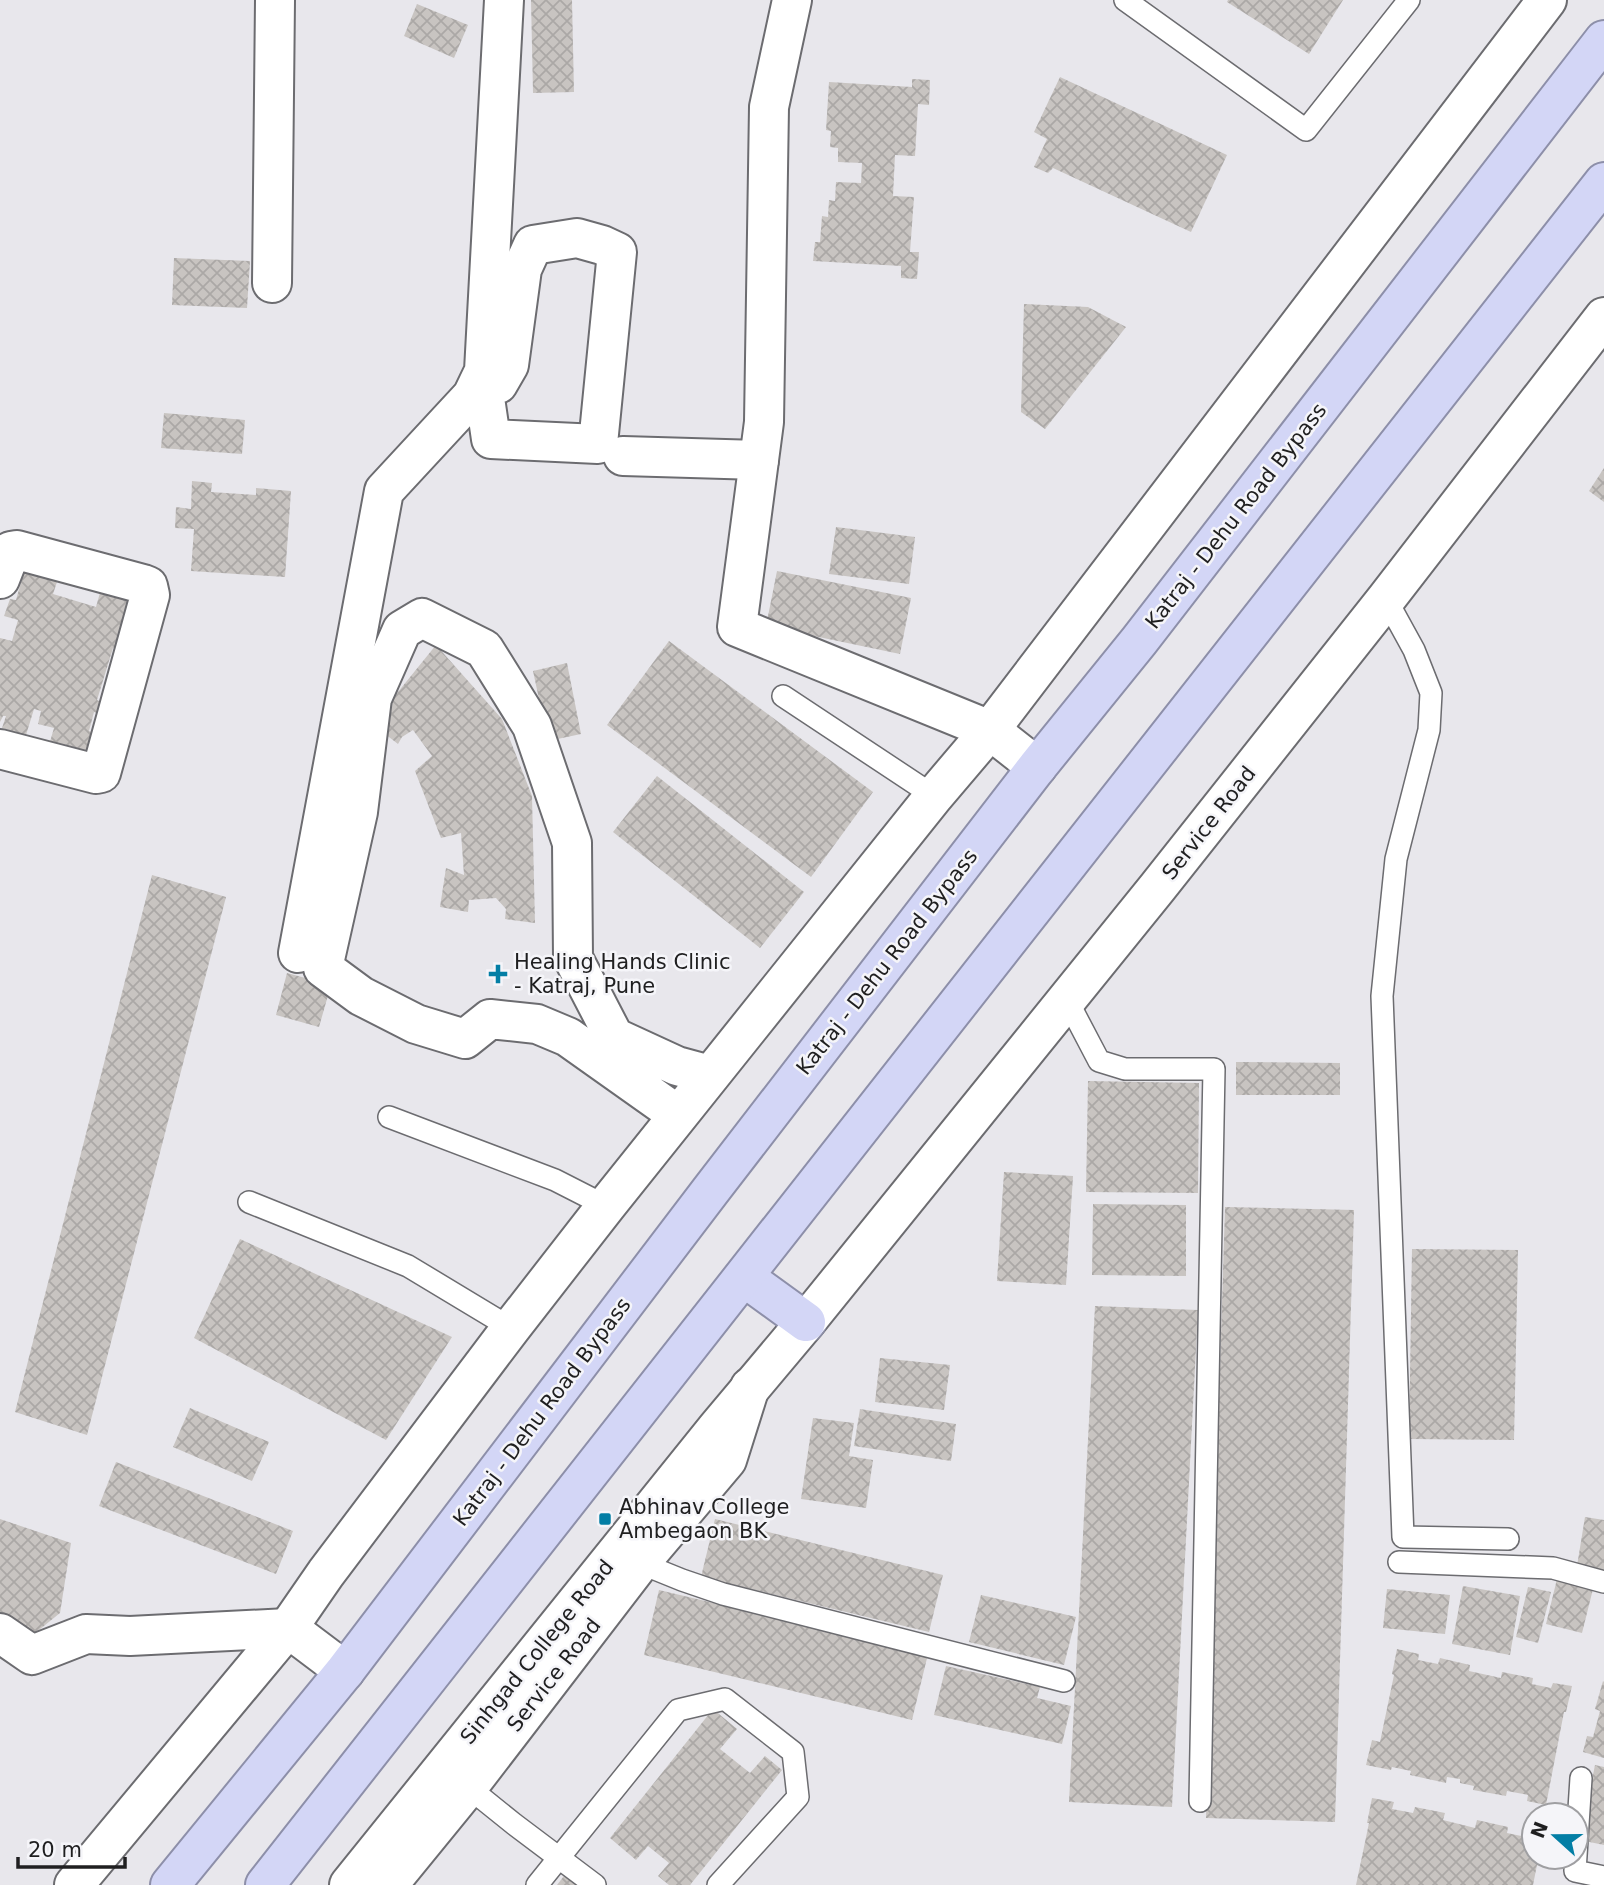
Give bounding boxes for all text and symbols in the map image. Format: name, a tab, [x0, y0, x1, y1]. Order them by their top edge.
street label: Katraj - Dehu Road Bypass	[1141, 399, 1331, 633]
street label: Service Road	[1157, 762, 1261, 884]
street label: Katraj - Dehu Road Bypass	[792, 845, 982, 1079]
place label: Healing Hands Clinic - Katraj, Pune	[514, 950, 731, 998]
marker: Healing Hands Clinic - Katraj, Pune	[488, 964, 508, 984]
street label: Katraj - Dehu Road Bypass	[448, 1293, 636, 1531]
place label: Abhinav College Ambegaon BK	[619, 1495, 789, 1543]
marker: Abhinav College Ambegaon BK	[597, 1511, 613, 1527]
street label: Sinhgad College Road	[455, 1555, 619, 1749]
street label: Service Road	[502, 1614, 606, 1736]
north arrow	[1520, 1801, 1590, 1871]
text: N	[1526, 1819, 1552, 1841]
scale bar	[18, 1826, 124, 1870]
text: 20 m	[28, 1838, 82, 1862]

